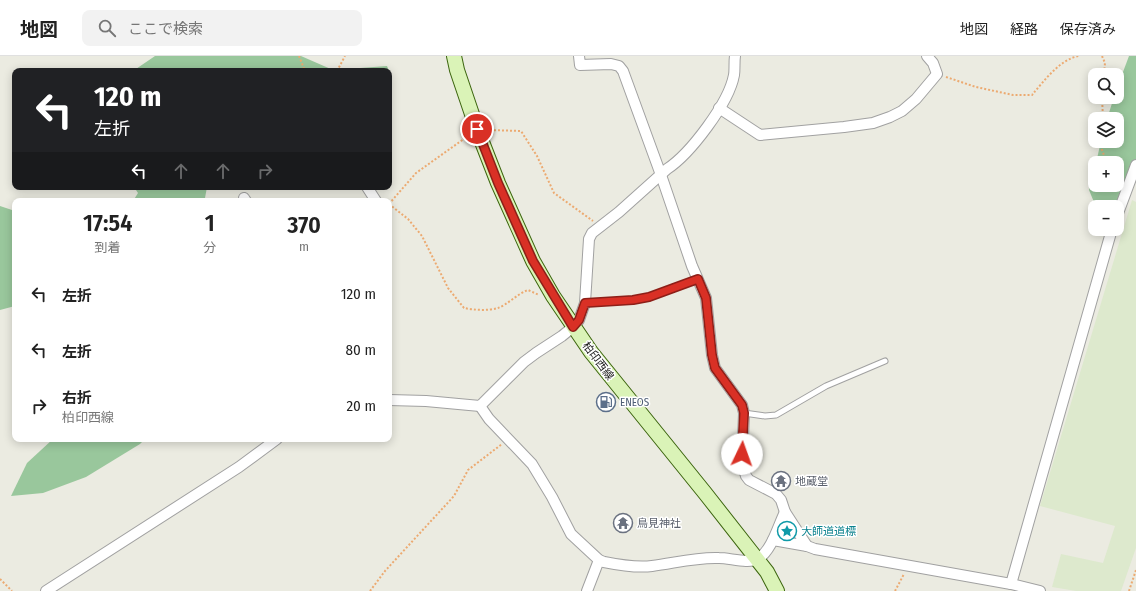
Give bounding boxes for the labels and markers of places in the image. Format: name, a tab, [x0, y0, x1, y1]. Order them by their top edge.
pin	[460, 112, 494, 146]
fuel station icon: ENEOS	[595, 391, 617, 413]
place label: ENEOS	[620, 396, 650, 409]
temple icon: 地蔵堂	[770, 470, 792, 492]
place label: 地蔵堂	[795, 475, 828, 488]
temple icon: 鳥見神社	[612, 512, 634, 534]
place label: 鳥見神社	[637, 517, 681, 530]
place icon: 大師道道標	[776, 520, 798, 542]
place label: 大師道道標	[801, 525, 856, 538]

